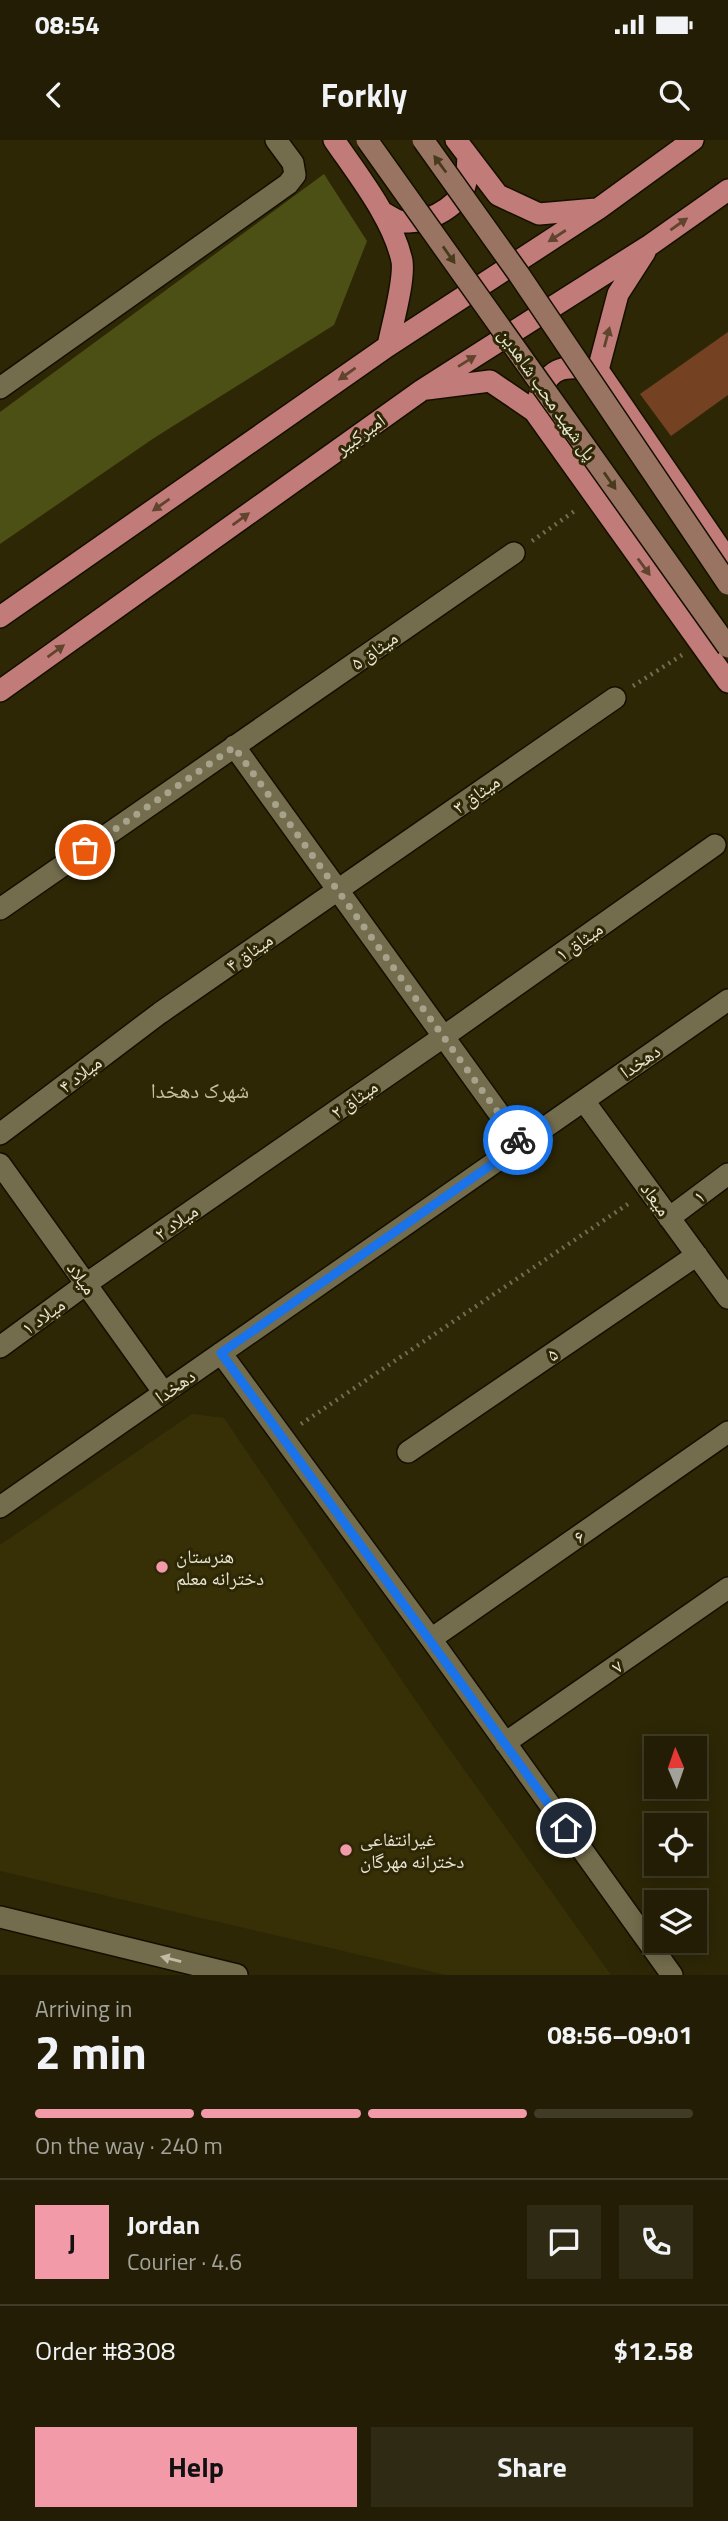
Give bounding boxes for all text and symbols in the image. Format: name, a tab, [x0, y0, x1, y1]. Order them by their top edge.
text: 08:54	[35, 5, 100, 44]
text: Forkly	[321, 71, 407, 119]
icon: back	[35, 76, 73, 114]
icon: search	[655, 76, 693, 114]
one-way arrow	[433, 155, 447, 173]
one-way arrow	[670, 217, 688, 231]
one-way arrow	[548, 229, 567, 242]
one-way arrow	[442, 246, 456, 265]
street label: پل شهید محب شاهدین	[492, 321, 605, 466]
one-way arrow	[602, 326, 613, 348]
one-way arrow	[458, 354, 477, 367]
one-way arrow	[338, 367, 356, 381]
street label: امیرکبیر	[328, 406, 391, 462]
one-way arrow	[603, 472, 617, 490]
one-way arrow	[152, 498, 170, 512]
one-way arrow	[232, 512, 250, 526]
one-way arrow	[637, 558, 651, 576]
street label: میثاق ۵	[344, 623, 403, 676]
one-way arrow	[47, 644, 65, 658]
street label: میثاق ۳	[446, 767, 505, 820]
pin	[55, 820, 115, 880]
icon: bag	[66, 831, 104, 869]
street label: میثاق ۱	[549, 914, 608, 967]
street label: میثاق ۴	[219, 925, 278, 978]
street label: دهخدا	[613, 1036, 666, 1085]
street label: میلاد ۴	[52, 1048, 107, 1100]
street label: میثاق ۲	[324, 1072, 383, 1125]
district label: شهرک دهخدا	[151, 1074, 249, 1106]
courier	[483, 1105, 553, 1175]
icon: bike	[499, 1121, 537, 1159]
street label: میعاد	[634, 1176, 679, 1222]
street label: ۱	[687, 1181, 711, 1210]
street label: میلاد ۲	[148, 1196, 204, 1247]
street label: میلاد	[60, 1255, 104, 1300]
street label: میلاد ۱	[15, 1290, 71, 1341]
street label: ۵	[540, 1339, 563, 1368]
street label: دهخدا	[148, 1361, 201, 1410]
street label: ۶	[567, 1521, 591, 1550]
place label: هنرستان دخترانه معلم	[176, 1541, 264, 1592]
marker: هنرستان دخترانه معلم	[154, 1559, 170, 1575]
street label: ۷	[605, 1651, 629, 1680]
north arrow	[644, 1736, 707, 1799]
map controls	[644, 1736, 707, 1953]
pin	[536, 1798, 596, 1858]
icon: home	[547, 1809, 585, 1847]
button: locate	[644, 1813, 707, 1876]
place label: غیرانتفاعی دخترانه مهرگان	[360, 1824, 465, 1875]
marker: غیرانتفاعی دخترانه مهرگان	[338, 1842, 354, 1858]
button: layers	[644, 1890, 707, 1953]
one-way arrow	[160, 1953, 182, 1964]
text: Arriving in	[35, 1991, 132, 2026]
text: 08:56–09:01	[547, 2015, 693, 2054]
text: 2 min	[35, 2017, 147, 2087]
text: On the way · 240 m	[35, 2128, 223, 2163]
text: Jordan	[127, 2205, 200, 2244]
button: chat	[527, 2205, 601, 2279]
button: phone	[619, 2205, 693, 2279]
text: J	[68, 2223, 76, 2262]
text: Courier · 4.6	[127, 2244, 242, 2279]
text: Order #8308	[35, 2331, 175, 2370]
text: $12.58	[614, 2331, 693, 2370]
button: Help	[35, 2427, 357, 2507]
button: Share	[371, 2427, 693, 2507]

